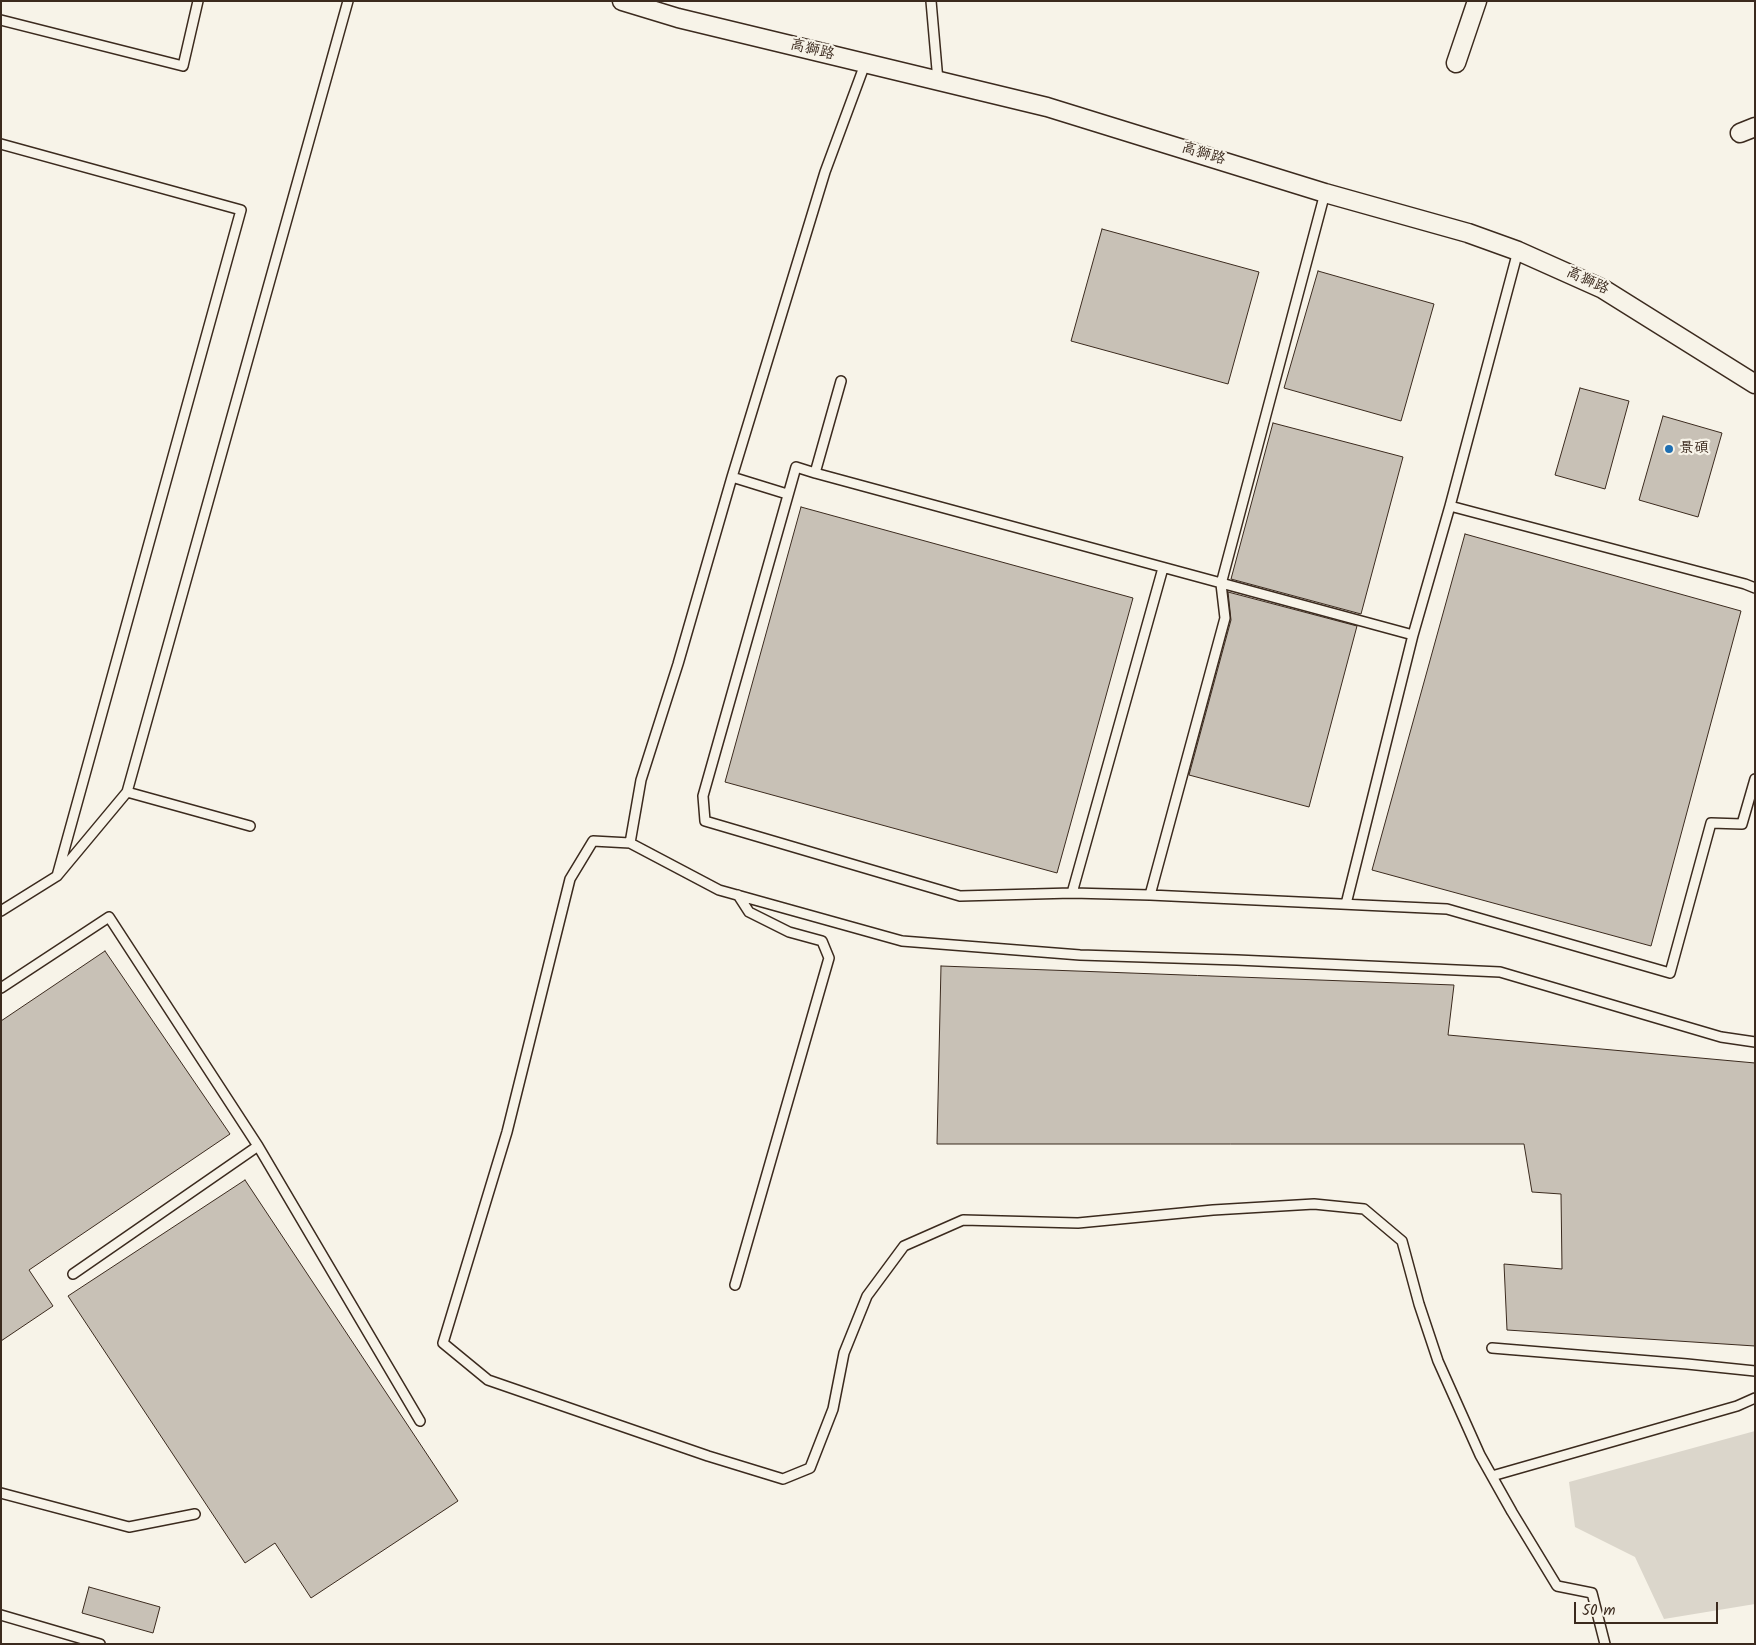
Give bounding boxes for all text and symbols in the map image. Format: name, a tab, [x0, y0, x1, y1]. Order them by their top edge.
street label: 高獅路	[788, 37, 836, 65]
street label: 高獅路	[1179, 140, 1227, 170]
street label: 高獅路	[1563, 264, 1611, 300]
place label: 景碩	[1679, 440, 1709, 458]
marker: 景碩	[1663, 443, 1675, 455]
scale bar	[1576, 1592, 1720, 1624]
text: 50 m	[1582, 1599, 1616, 1623]

